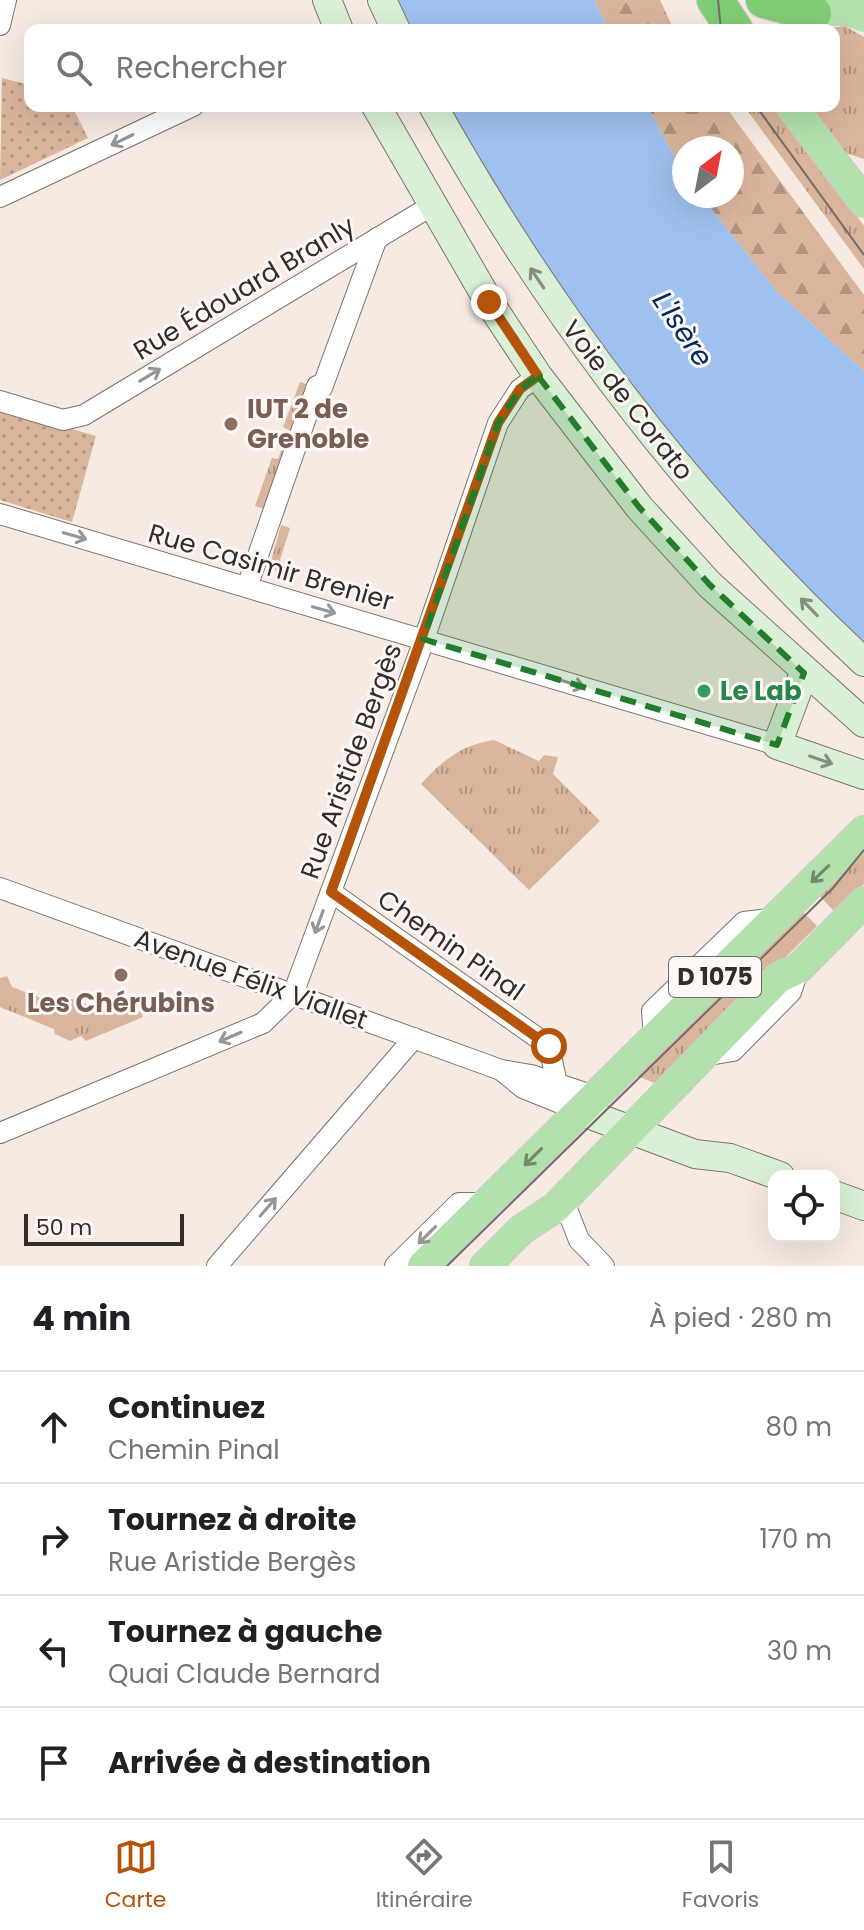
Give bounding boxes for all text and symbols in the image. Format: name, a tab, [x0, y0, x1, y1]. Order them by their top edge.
search box	[24, 24, 840, 112]
icon: search	[52, 46, 96, 90]
text: Rechercher	[116, 46, 287, 89]
one-way arrow	[111, 133, 135, 148]
north arrow	[672, 136, 744, 208]
street label: Rue Édouard Branly	[127, 207, 362, 368]
one-way arrow	[528, 267, 545, 289]
route end	[471, 284, 507, 320]
water label: L'Isère	[643, 284, 722, 375]
street label: Voie de Corato	[554, 312, 702, 488]
one-way arrow	[138, 367, 161, 383]
place label: IUT 2 de Grenoble	[247, 391, 369, 457]
marker: IUT 2 de Grenoble	[222, 415, 240, 433]
street label: Rue Casimir Brenier	[144, 515, 398, 619]
one-way arrow	[61, 529, 87, 544]
one-way arrow	[800, 598, 819, 617]
one-way arrow	[311, 603, 337, 618]
street label: Rue Aristide Bergès	[292, 638, 410, 884]
place label: Le Lab	[720, 673, 802, 709]
one-way arrow	[560, 677, 586, 692]
marker: Le Lab	[695, 682, 713, 700]
one-way arrow	[808, 753, 833, 768]
one-way arrow	[811, 864, 830, 883]
street label: Chemin Pinal	[370, 881, 532, 1009]
one-way arrow	[311, 910, 326, 935]
street label: Avenue Félix Viallet	[129, 920, 373, 1038]
road number: D 1075	[669, 957, 761, 997]
marker: Les Chérubins	[112, 966, 130, 984]
place label: Les Chérubins	[27, 985, 215, 1021]
route start	[531, 1028, 567, 1064]
one-way arrow	[218, 1031, 243, 1046]
one-way arrow	[524, 1147, 543, 1166]
map controls	[768, 1170, 840, 1242]
button: locate	[768, 1170, 840, 1242]
one-way arrow	[259, 1197, 277, 1218]
scale bar	[24, 1210, 184, 1246]
text: 50 m	[36, 1212, 92, 1243]
one-way arrow	[418, 1225, 437, 1244]
text: 4 min	[32, 1294, 131, 1342]
text: À pied · 280 m	[649, 1300, 832, 1336]
text: Continuez	[108, 1386, 265, 1429]
icon: ahead	[32, 1405, 76, 1449]
text: 80 m	[766, 1409, 832, 1445]
text: Chemin Pinal	[108, 1432, 280, 1468]
text: Tournez à droite	[108, 1498, 356, 1541]
icon: right	[32, 1517, 76, 1561]
text: 170 m	[759, 1521, 832, 1557]
text: Rue Aristide Bergès	[108, 1544, 356, 1580]
text: Tournez à gauche	[108, 1610, 382, 1653]
icon: left	[32, 1629, 76, 1673]
text: 30 m	[767, 1633, 832, 1669]
text: Quai Claude Bernard	[108, 1656, 381, 1692]
icon: arrive	[32, 1741, 76, 1785]
text: Arrivée à destination	[108, 1741, 431, 1784]
tab: Carte	[105, 1835, 166, 1916]
tab: Itinéraire	[376, 1835, 473, 1916]
tab: Favoris	[682, 1835, 759, 1916]

